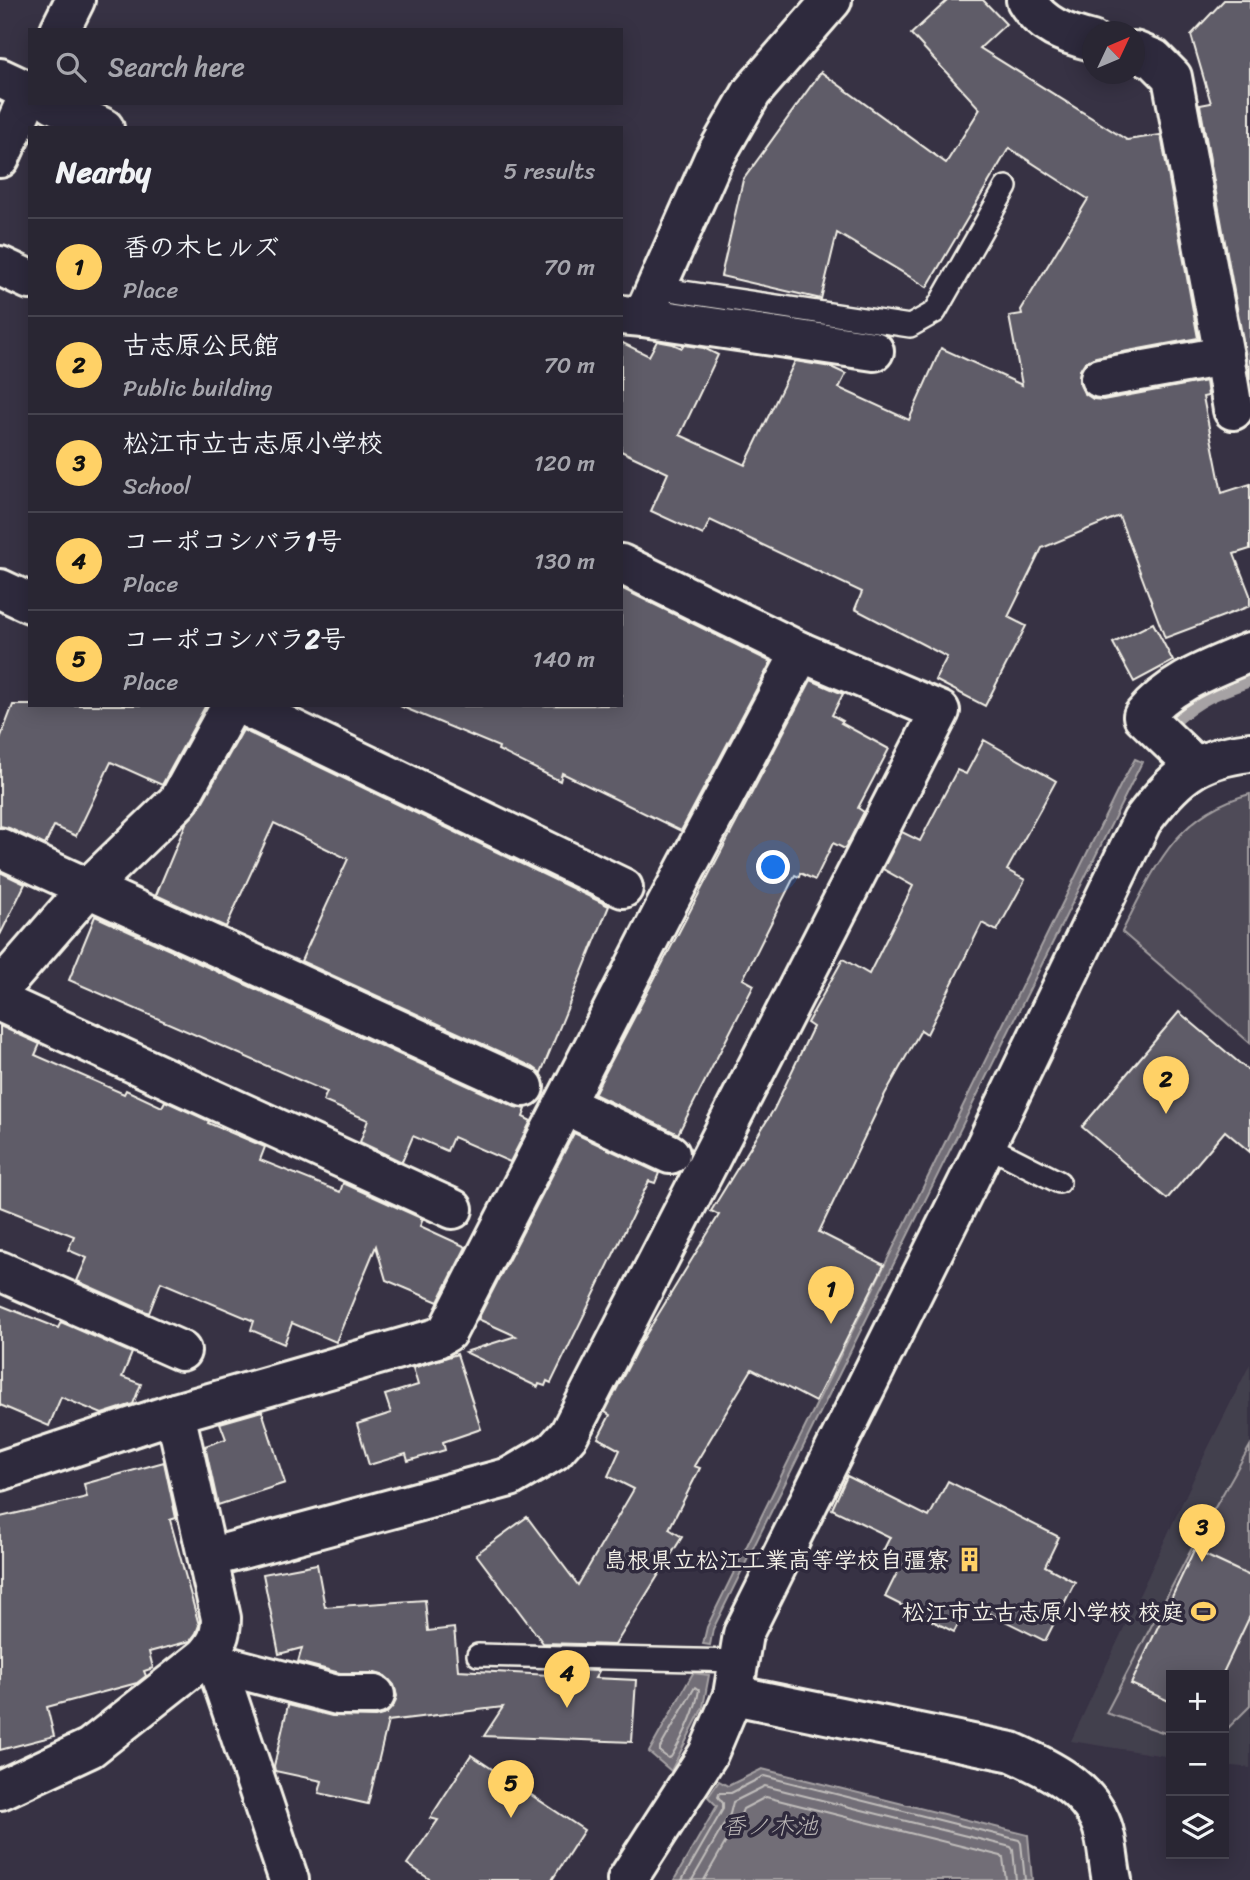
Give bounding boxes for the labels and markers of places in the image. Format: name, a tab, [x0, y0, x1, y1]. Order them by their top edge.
pin: 2	[1143, 1056, 1189, 1114]
pin: 1	[808, 1266, 854, 1324]
pin: 3	[1179, 1504, 1225, 1562]
place label: 島根県立松江工業高等学校自彊寮	[604, 1540, 949, 1581]
building icon: 島根県立松江工業高等学校自彊寮	[955, 1546, 983, 1574]
place label: 松江市立古志原小学校 校庭	[902, 1592, 1184, 1633]
sports icon: 松江市立古志原小学校 校庭	[1190, 1598, 1218, 1626]
pin: 4	[544, 1650, 590, 1708]
pin: 5	[488, 1760, 534, 1818]

